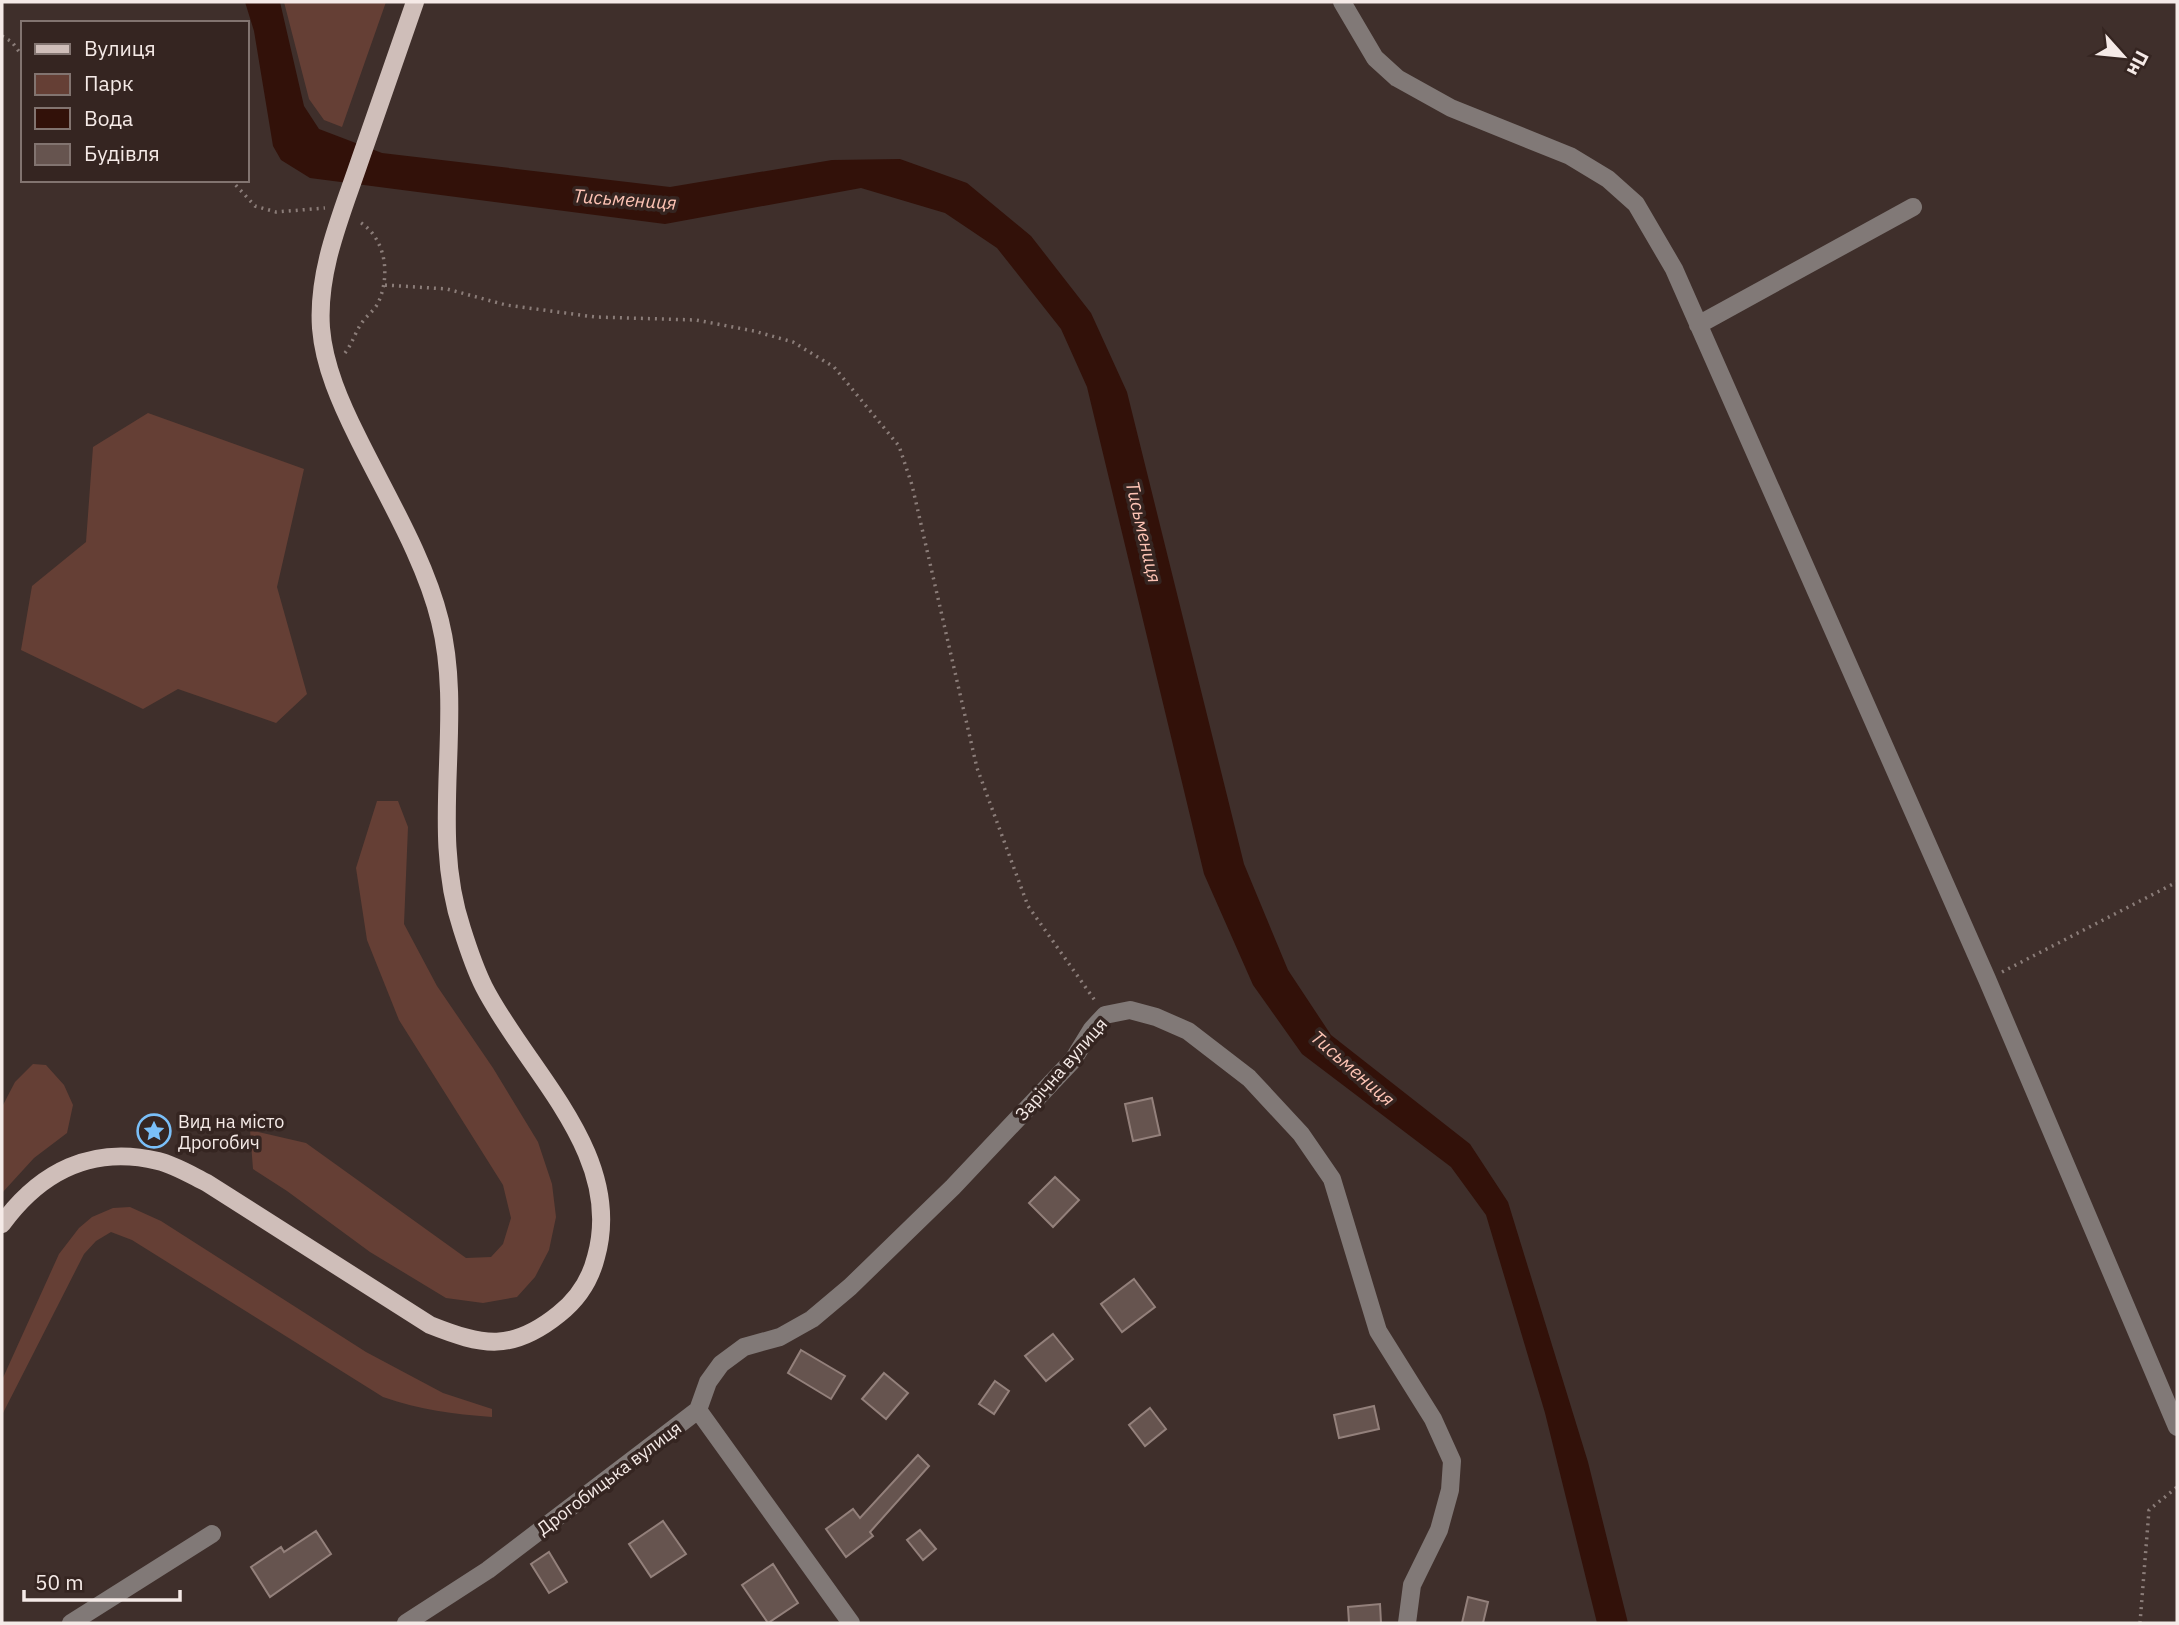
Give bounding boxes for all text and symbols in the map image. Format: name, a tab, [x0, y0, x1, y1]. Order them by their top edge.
legend	[21, 21, 248, 182]
north arrow	[2088, 21, 2158, 91]
text: Вулиця	[84, 34, 156, 62]
text: Пн	[2122, 47, 2155, 80]
text: Парк	[84, 69, 134, 97]
text: Вода	[84, 104, 133, 132]
text: Будівля	[84, 139, 160, 167]
water label: Тисьмениця	[572, 183, 678, 215]
water label: Тисьмениця	[1121, 479, 1167, 585]
street label: Зарічна вулиця	[1010, 1013, 1112, 1125]
water label: Тисьмениця	[1306, 1025, 1400, 1111]
place label: Вид на місто Дрогобич	[178, 1110, 284, 1154]
place icon: Вид на місто Дрогобич	[135, 1112, 173, 1150]
street label: Дрогобицька вулиця	[532, 1416, 686, 1540]
scale bar	[24, 1558, 180, 1602]
text: 50 m	[35, 1568, 84, 1596]

